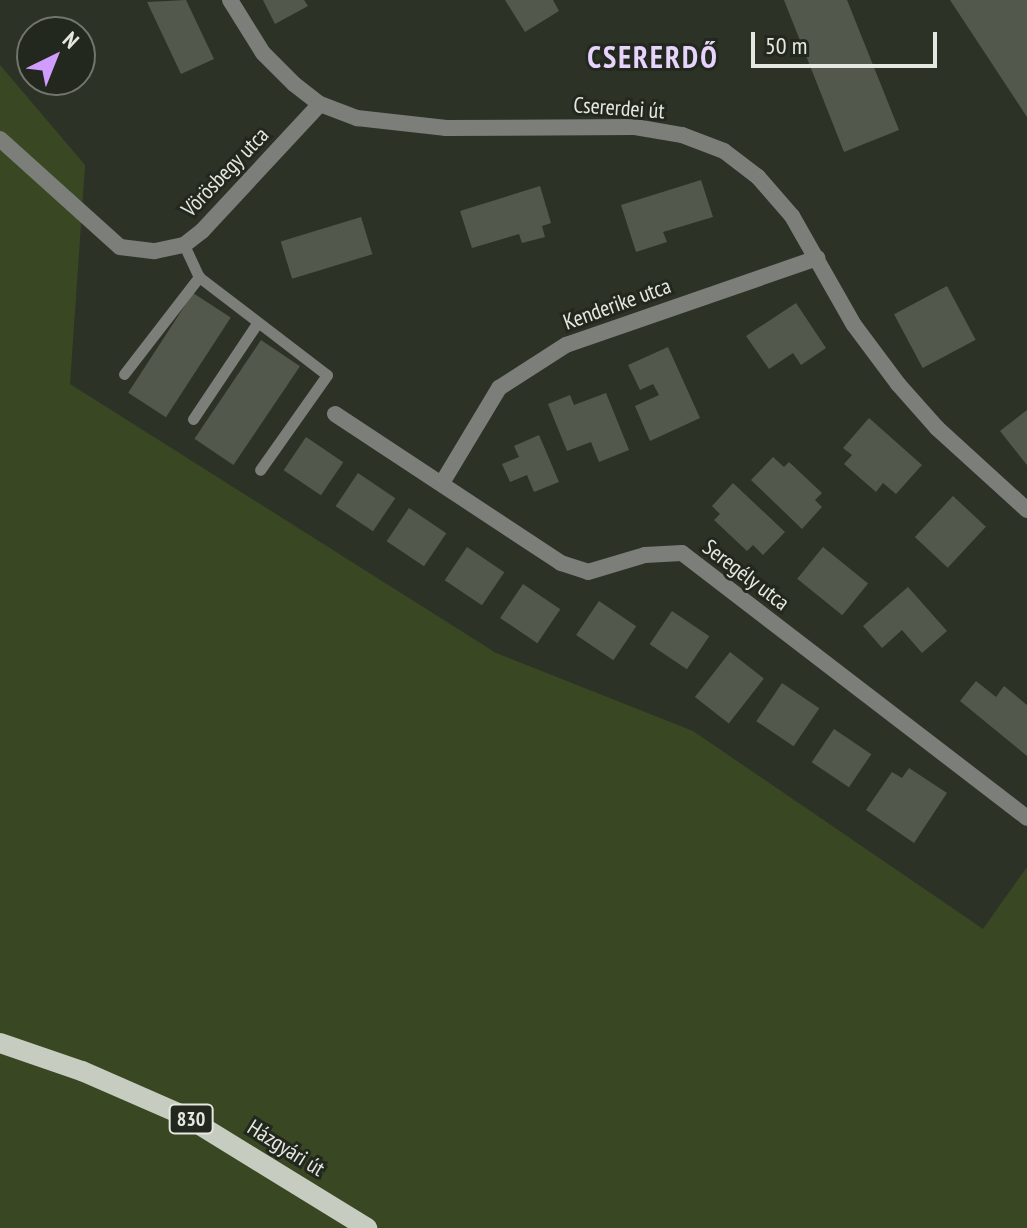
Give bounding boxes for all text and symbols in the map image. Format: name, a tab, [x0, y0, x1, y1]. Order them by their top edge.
north arrow	[16, 16, 96, 96]
scale bar	[755, 16, 941, 66]
text: N	[57, 26, 85, 54]
text: 50 m	[765, 30, 807, 61]
district label: CSERERDŐ	[587, 39, 719, 75]
street label: Csererdei út	[573, 92, 665, 124]
street label: Vörösbegy utca	[176, 122, 274, 222]
street label: Kenderike utca	[560, 272, 674, 336]
street label: Seregély utca	[697, 534, 795, 616]
road number: 830	[167, 1103, 215, 1135]
street label: Házgyári út	[243, 1114, 329, 1182]

